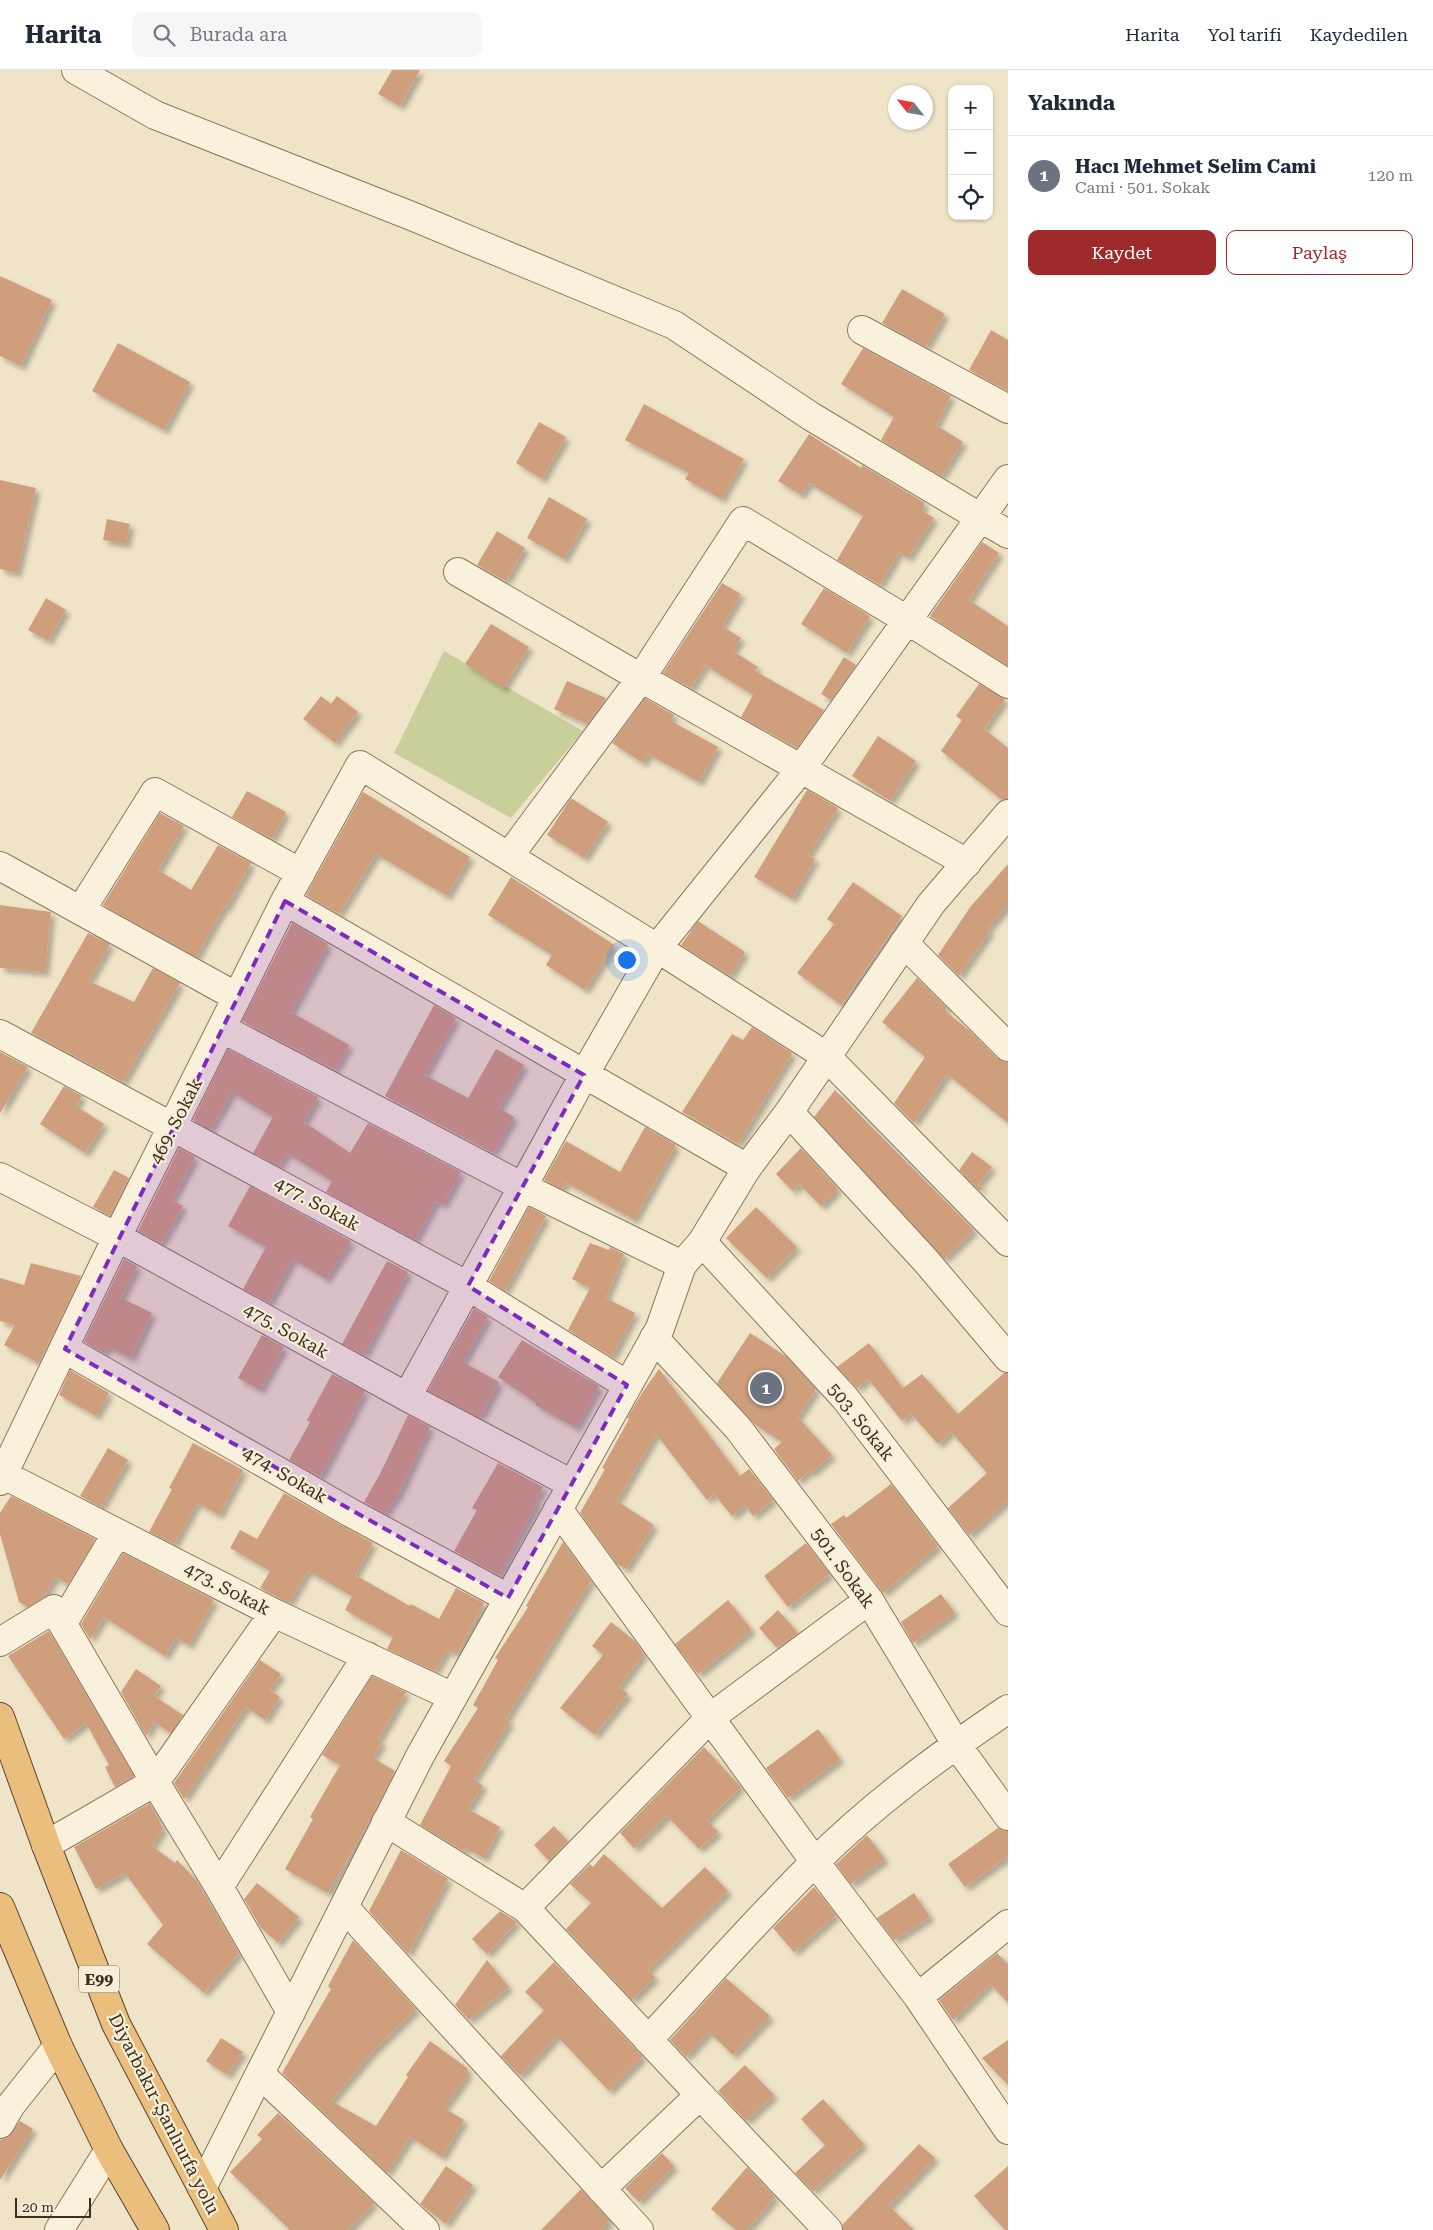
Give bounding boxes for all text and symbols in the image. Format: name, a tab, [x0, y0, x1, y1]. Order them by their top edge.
search box	[132, 12, 482, 57]
text: Harita	[25, 21, 102, 49]
icon: search	[150, 21, 178, 49]
text: Burada ara	[190, 23, 287, 46]
text: Harita	[1125, 24, 1179, 45]
text: Yol tarifi	[1207, 24, 1282, 45]
text: Kaydedilen	[1310, 24, 1408, 45]
north arrow	[888, 85, 933, 130]
map controls	[948, 85, 993, 220]
button: +	[948, 85, 993, 130]
text: Yakında	[1028, 91, 1115, 115]
button: −	[948, 130, 993, 175]
text: Hacı Mehmet Selim Cami	[1075, 155, 1316, 178]
text: 1	[1040, 166, 1048, 185]
text: 120 m	[1367, 166, 1413, 185]
button: locate	[948, 175, 993, 220]
text: Cami · 501. Sokak	[1075, 178, 1210, 197]
button: Kaydet	[1028, 230, 1216, 275]
button: Paylaş	[1226, 230, 1413, 275]
your location	[614, 947, 640, 973]
street label: 469. Sokak	[145, 1074, 206, 1167]
street label: 477. Sokak	[271, 1172, 364, 1235]
street label: 475. Sokak	[240, 1299, 332, 1363]
pin: 1	[750, 1369, 782, 1407]
street label: 503. Sokak	[824, 1379, 899, 1465]
street label: 474. Sokak	[239, 1442, 331, 1507]
street label: 501. Sokak	[807, 1524, 879, 1612]
street label: 473. Sokak	[181, 1558, 274, 1619]
road number: E99	[79, 1966, 119, 1992]
street label: Diyarbakır-Şanlıurfa yolu	[105, 2010, 224, 2218]
scale bar	[15, 2195, 91, 2218]
text: 20 m	[22, 2199, 54, 2215]

